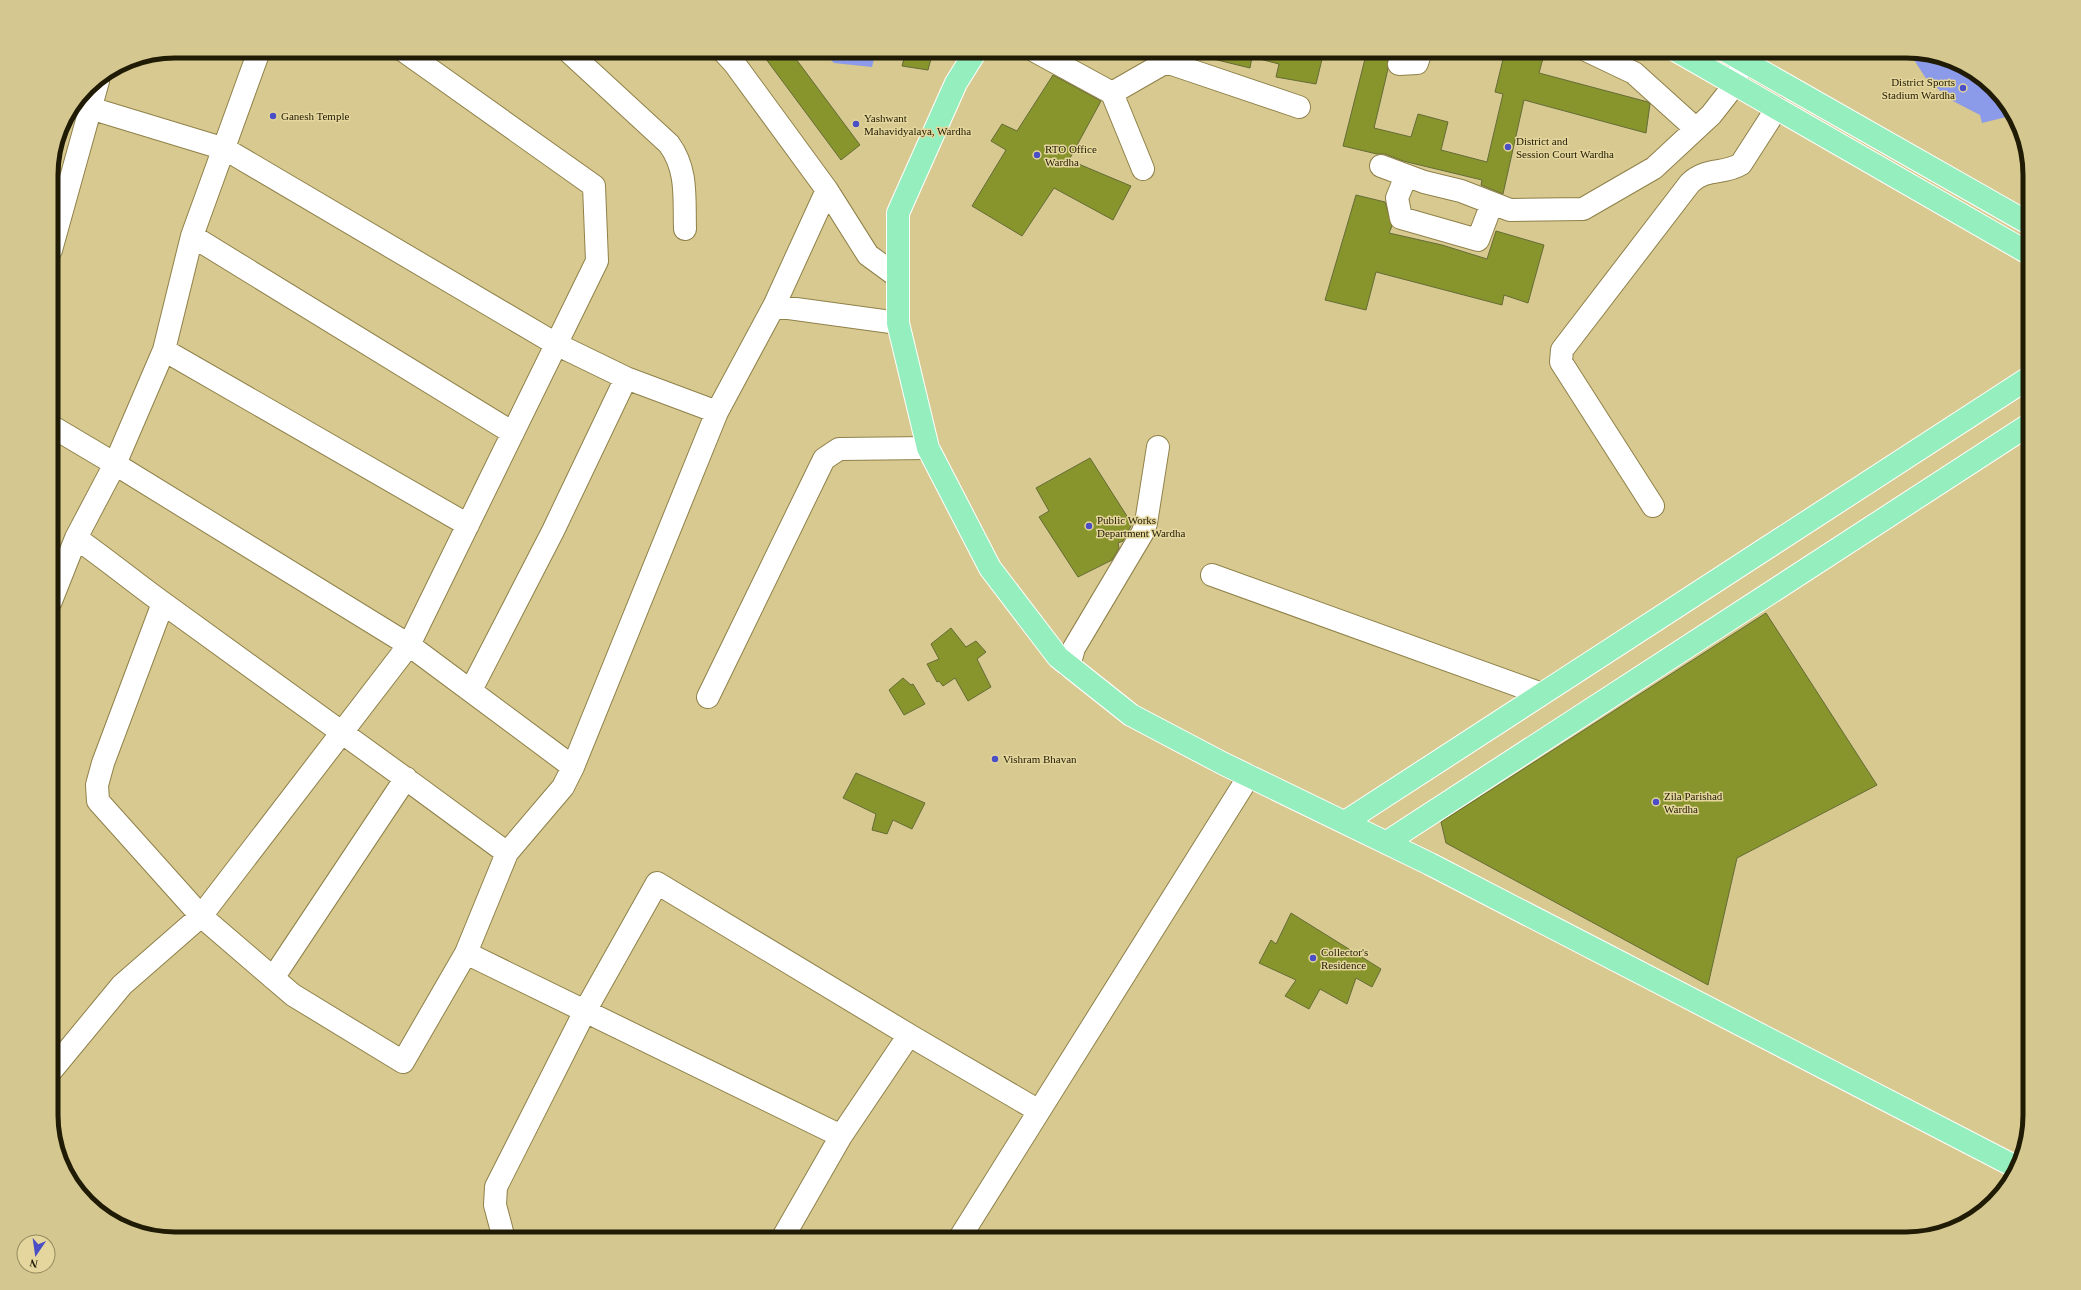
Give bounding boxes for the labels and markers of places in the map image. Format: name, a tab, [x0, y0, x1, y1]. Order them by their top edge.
place label: District Sports Stadium Wardha	[1882, 76, 1955, 101]
marker: District Sports Stadium Wardha	[1958, 83, 1968, 93]
place label: Ganesh Temple	[281, 110, 349, 122]
marker: Ganesh Temple	[268, 111, 278, 121]
place label: Yashwant Mahavidyalaya, Wardha	[864, 112, 971, 137]
marker: Yashwant Mahavidyalaya, Wardha	[851, 119, 861, 129]
place label: District and Session Court Wardha	[1516, 135, 1614, 160]
marker: District and Session Court Wardha	[1503, 142, 1513, 152]
place label: RTO Office Wardha	[1045, 143, 1097, 168]
marker: RTO Office Wardha	[1032, 150, 1042, 160]
place label: Public Works Department Wardha	[1097, 514, 1186, 539]
marker: Public Works Department Wardha	[1084, 521, 1094, 531]
place label: Vishram Bhavan	[1003, 753, 1077, 765]
marker: Vishram Bhavan	[990, 754, 1000, 764]
place label: Zila Parishad Wardha	[1664, 790, 1723, 815]
marker: Zila Parishad Wardha	[1651, 797, 1661, 807]
place label: Collector's Residence	[1321, 946, 1368, 971]
marker: Collector's Residence	[1308, 953, 1318, 963]

